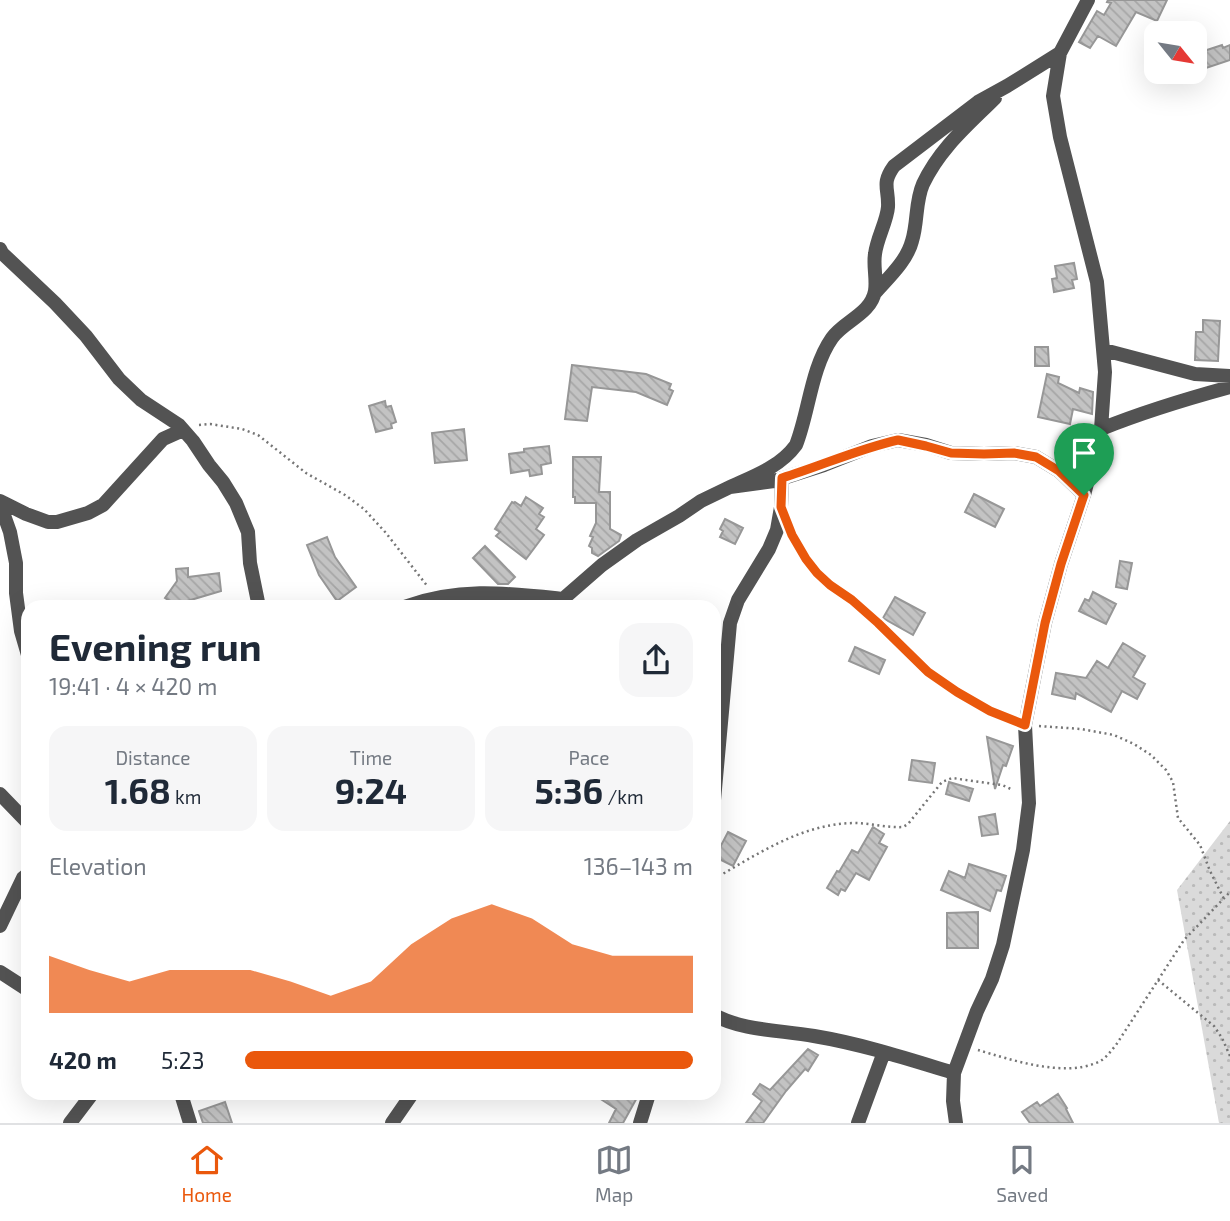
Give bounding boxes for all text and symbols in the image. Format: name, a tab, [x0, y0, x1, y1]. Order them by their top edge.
north arrow	[1144, 21, 1208, 84]
map controls	[1144, 21, 1207, 84]
pin	[1054, 423, 1114, 495]
icon: arrive	[1065, 434, 1103, 472]
text: Evening run	[49, 623, 262, 669]
button: share	[619, 623, 693, 697]
text: 19:41 · 4 × 420 m	[49, 672, 217, 700]
text: Distance	[115, 746, 191, 769]
text: Time	[350, 746, 392, 769]
text: Pace	[569, 746, 609, 769]
text: 1.68	[105, 769, 171, 811]
text: 9:24	[335, 769, 407, 811]
text: 5:36	[534, 769, 603, 811]
text: km	[171, 785, 201, 808]
text: /km	[603, 785, 644, 808]
text: Elevation	[49, 852, 147, 880]
text: 136–143 m	[584, 852, 693, 880]
text: 420 m	[49, 1046, 117, 1074]
text: 5:23	[161, 1046, 204, 1074]
tab: Home	[182, 1141, 232, 1206]
tab: Map	[595, 1141, 633, 1206]
tab: Saved	[996, 1141, 1048, 1206]

